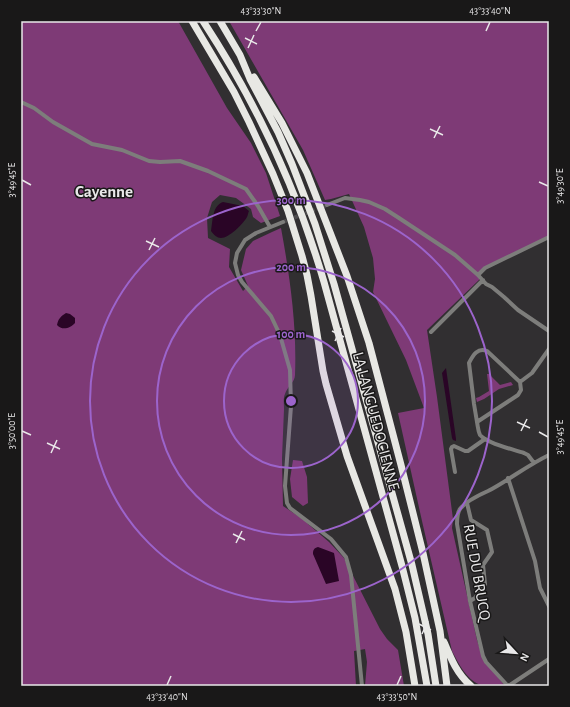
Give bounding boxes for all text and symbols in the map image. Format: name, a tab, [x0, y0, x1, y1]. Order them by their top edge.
text: 43°33'30"N	[241, 6, 281, 16]
text: 43°33'40"N	[469, 6, 511, 16]
text: 3°49'45"E	[7, 162, 17, 197]
text: 3°49'30"E	[555, 168, 565, 204]
district label: Cayenne	[75, 183, 133, 201]
text: 300 m	[276, 194, 306, 206]
text: 200 m	[276, 261, 306, 273]
text: 100 m	[277, 328, 305, 340]
street label: LA LANGUEDOCIENNE	[350, 350, 402, 493]
centre of rings	[284, 394, 298, 408]
text: 3°50'00"E	[7, 413, 17, 449]
text: 3°49'45"E	[555, 419, 565, 454]
street label: RUE DU BRUCQ	[460, 523, 494, 624]
north arrow	[496, 633, 536, 673]
text: N	[518, 651, 531, 663]
text: 43°33'40"N	[146, 692, 188, 702]
text: 43°33'50"N	[377, 692, 417, 702]

